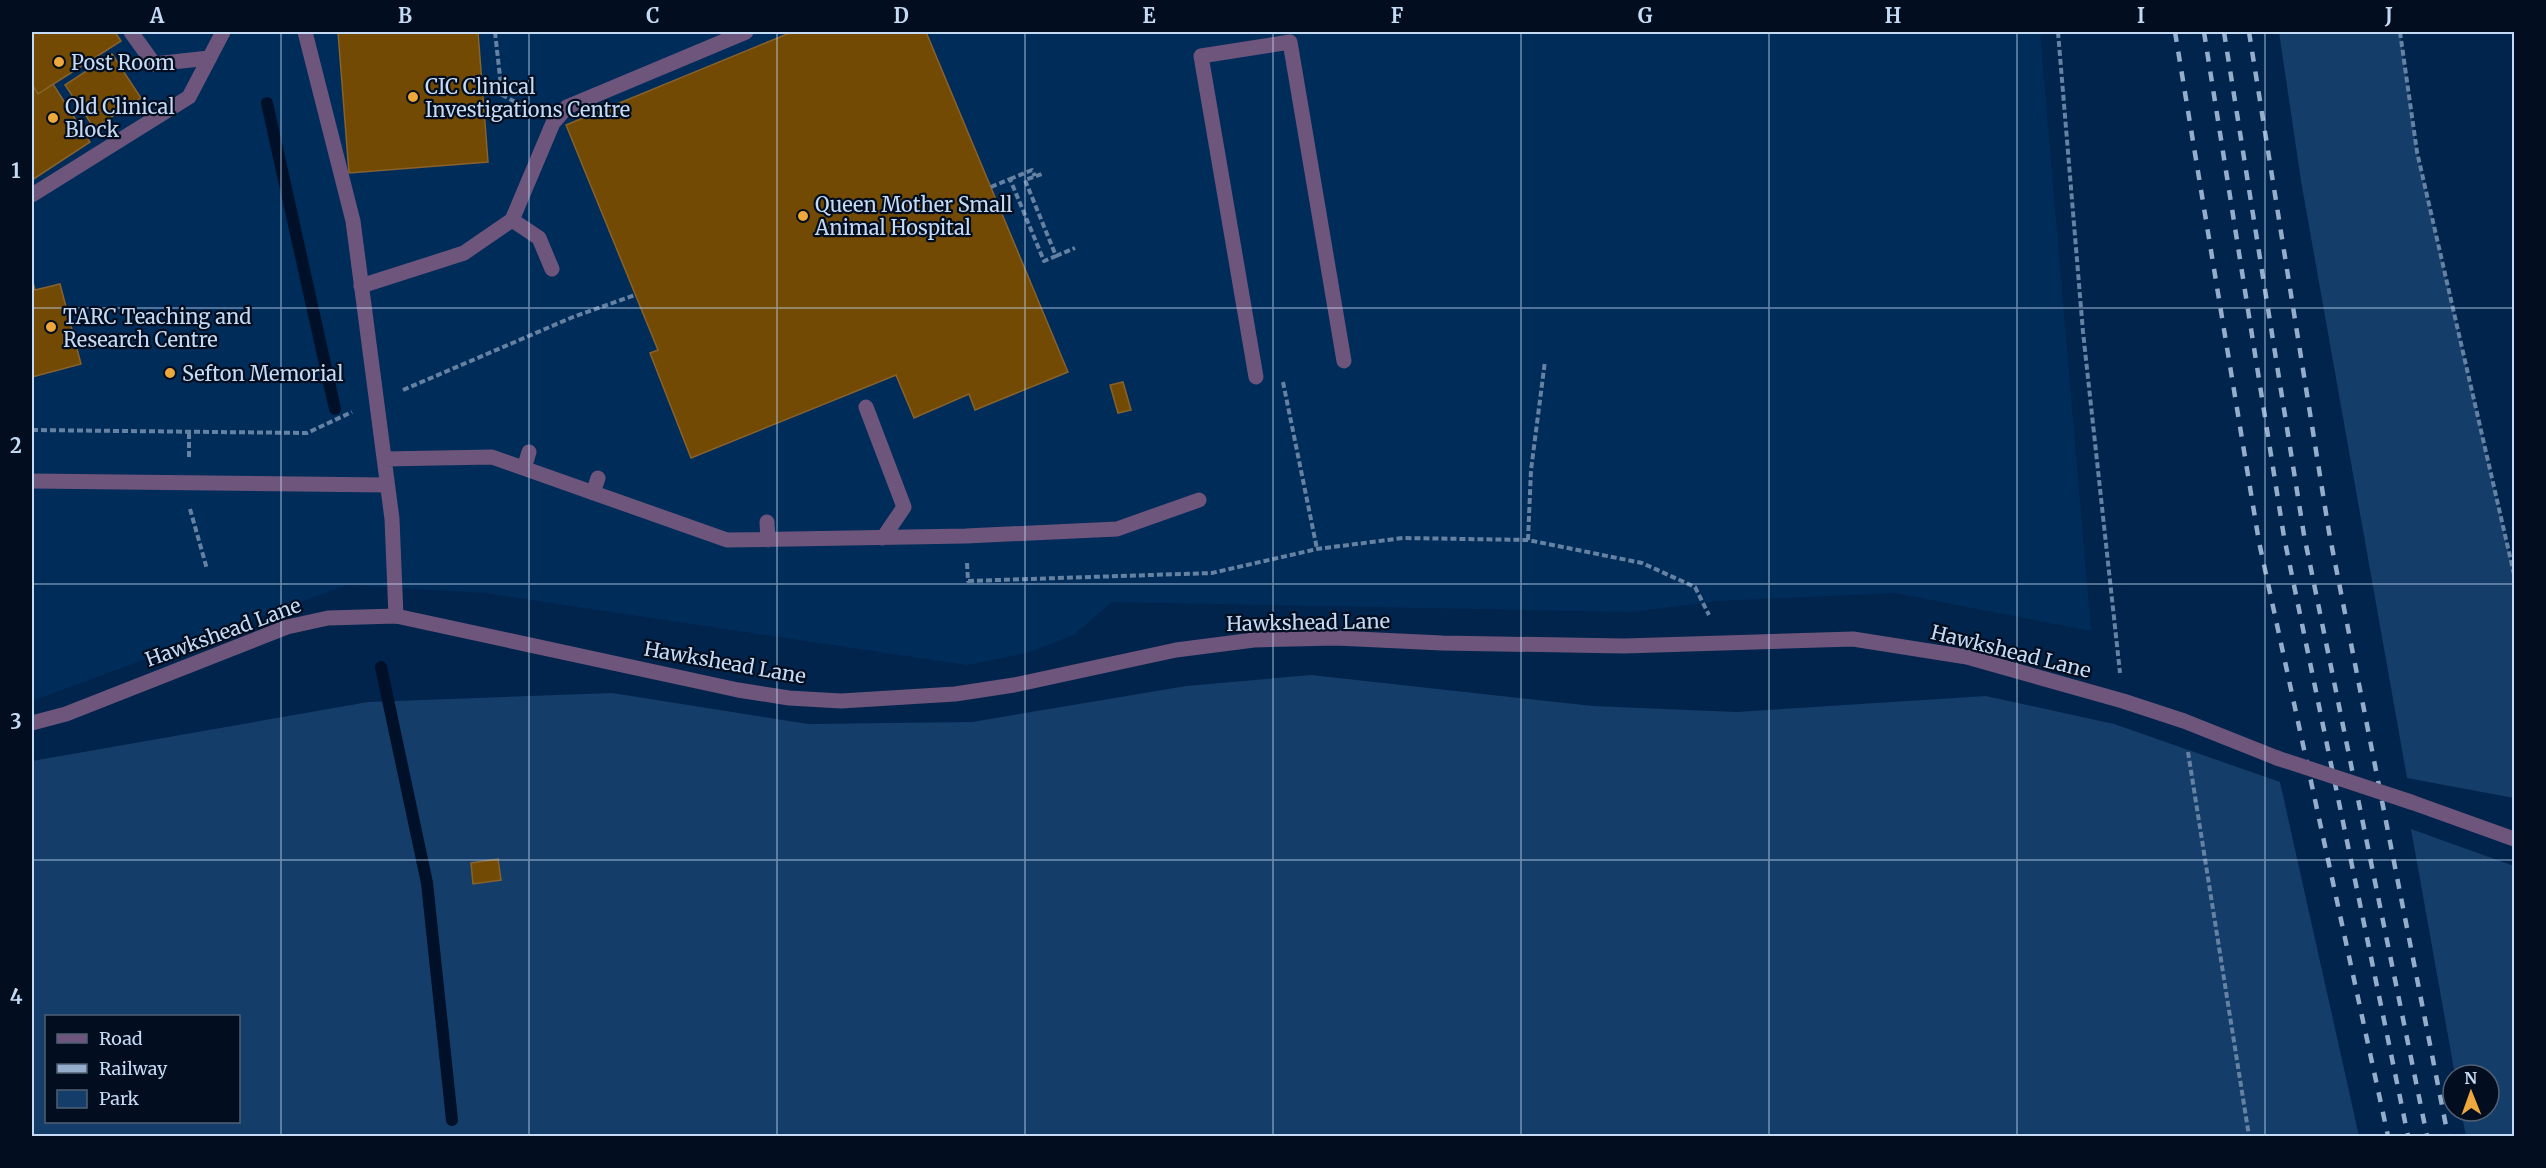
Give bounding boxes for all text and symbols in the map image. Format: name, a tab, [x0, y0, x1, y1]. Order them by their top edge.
text: A	[149, 3, 165, 28]
text: B	[398, 3, 412, 28]
text: C	[646, 3, 660, 28]
text: D	[893, 3, 909, 28]
text: E	[1142, 3, 1156, 28]
text: F	[1391, 3, 1404, 28]
text: G	[1638, 3, 1653, 28]
text: H	[1885, 3, 1901, 28]
text: I	[2137, 3, 2145, 28]
text: J	[2384, 3, 2393, 28]
place label: Post Room	[71, 50, 175, 75]
marker: Post Room	[52, 55, 66, 69]
place label: CIC Clinical Investigations Centre	[425, 74, 630, 122]
marker: CIC Clinical Investigations Centre	[406, 90, 420, 104]
place label: Old Clinical Block	[65, 94, 175, 142]
marker: Old Clinical Block	[46, 111, 60, 125]
text: 1	[11, 158, 21, 183]
place label: Queen Mother Small Animal Hospital	[814, 192, 1013, 240]
marker: Queen Mother Small Animal Hospital	[796, 209, 810, 223]
place label: TARC Teaching and Research Centre	[63, 304, 251, 352]
marker: TARC Teaching and Research Centre	[44, 320, 58, 334]
place label: Sefton Memorial	[182, 361, 343, 386]
marker: Sefton Memorial	[163, 366, 177, 380]
text: 2	[10, 433, 22, 458]
street label: Hawkshead Lane	[142, 592, 304, 672]
street label: Hawkshead Lane	[1226, 608, 1390, 636]
street label: Hawkshead Lane	[1928, 619, 2094, 683]
street label: Hawkshead Lane	[642, 635, 808, 689]
text: 3	[10, 709, 22, 734]
text: 4	[10, 984, 23, 1009]
legend	[45, 1015, 240, 1123]
text: Road	[99, 1027, 143, 1050]
text: Railway	[99, 1057, 168, 1080]
north arrow	[2441, 1063, 2501, 1123]
text: N	[2464, 1068, 2478, 1088]
text: Park	[99, 1087, 140, 1110]

